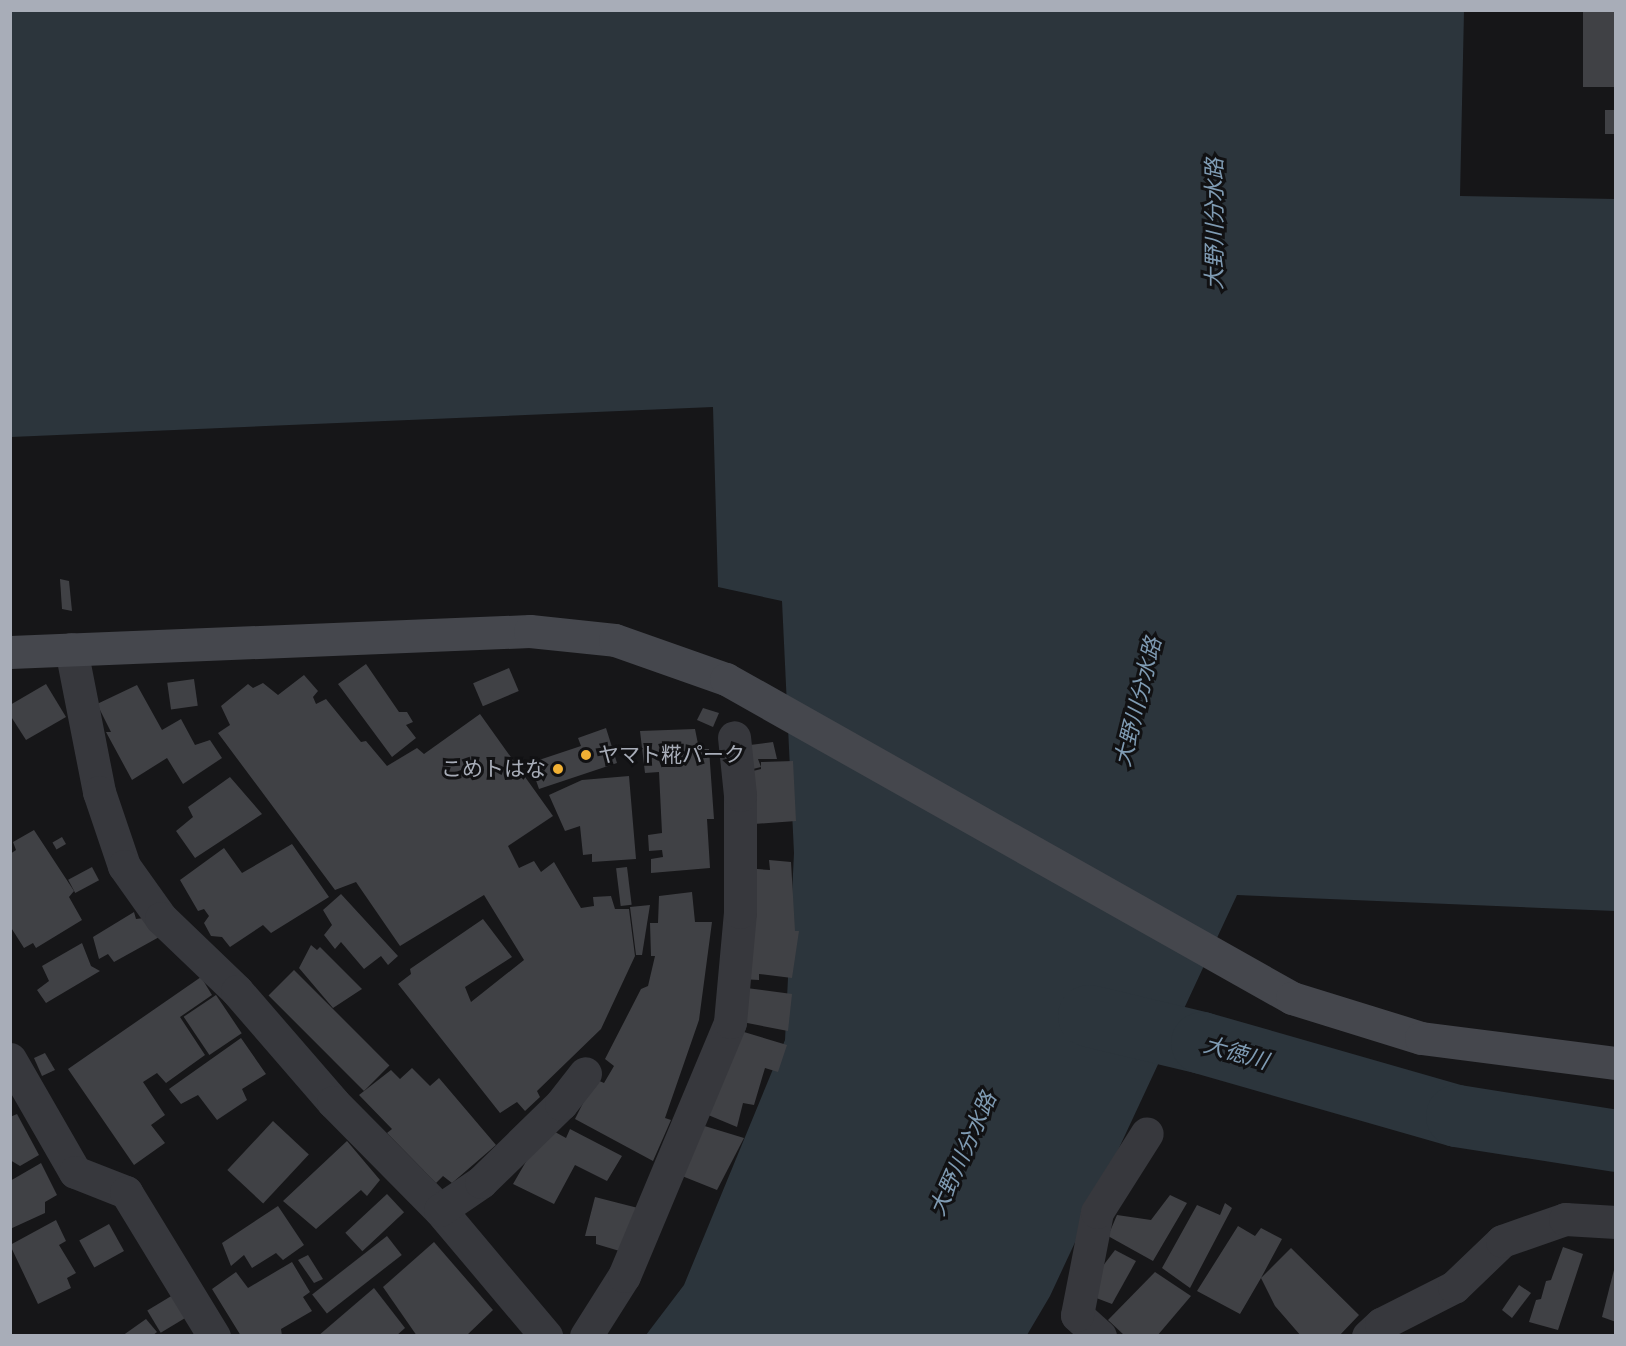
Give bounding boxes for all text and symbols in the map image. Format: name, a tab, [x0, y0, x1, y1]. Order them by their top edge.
water label: 大野川分水路	[1202, 158, 1228, 290]
water label: 大野川分水路	[1109, 635, 1167, 769]
place label: ヤマト糀パーク	[598, 742, 745, 768]
marker: ヤマト糀パーク	[579, 748, 593, 762]
place label: こめトはな	[441, 756, 546, 782]
marker: こめトはな	[551, 762, 565, 776]
water label: 大徳川	[1201, 1031, 1271, 1075]
water label: 大野川分水路	[924, 1088, 1002, 1220]

